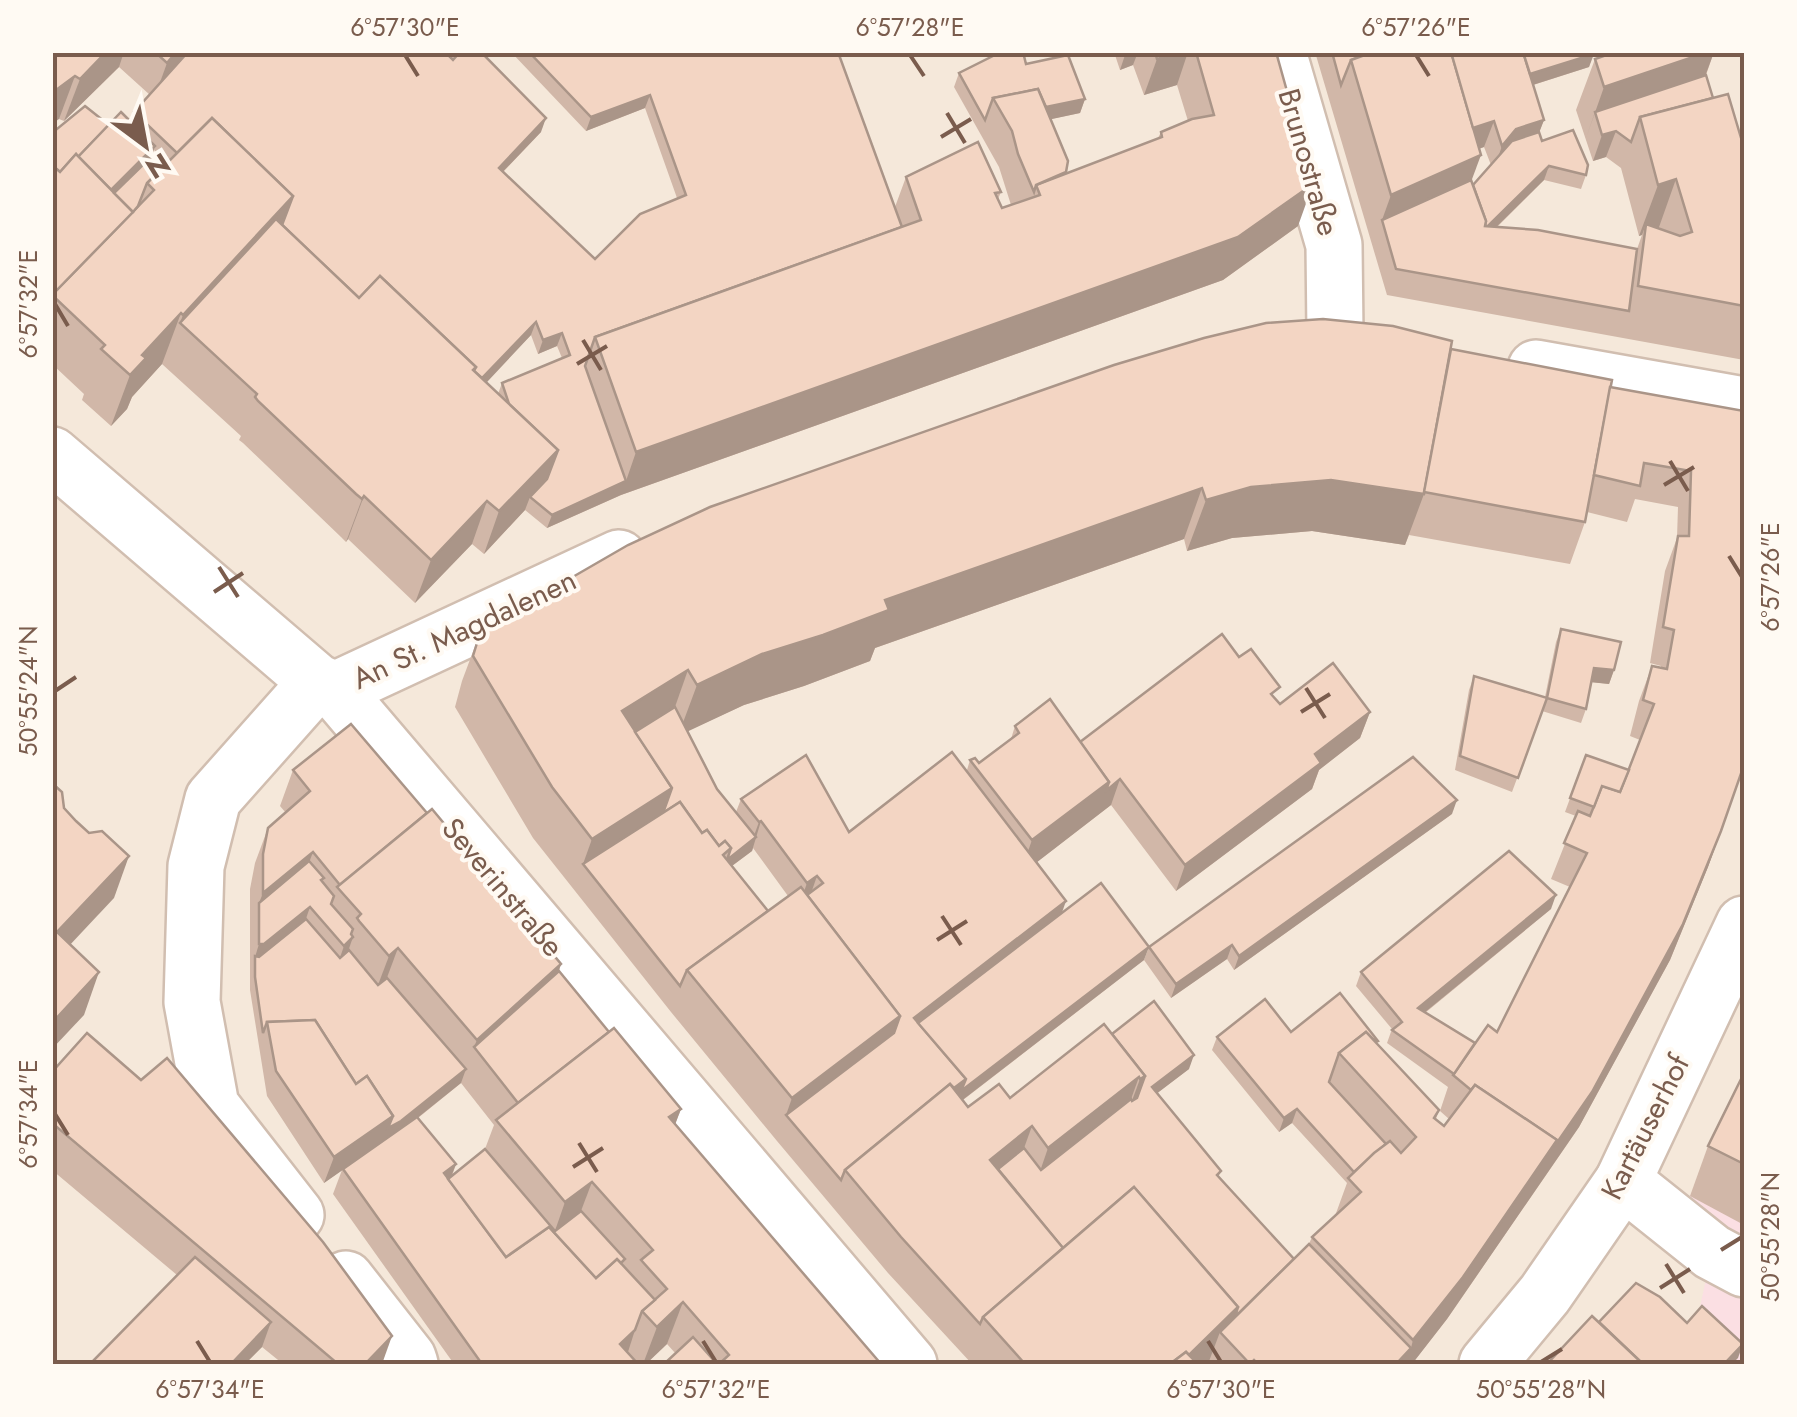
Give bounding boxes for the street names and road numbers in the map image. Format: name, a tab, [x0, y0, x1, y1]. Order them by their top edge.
street label: Brunostraße	[1267, 83, 1351, 241]
street label: An St. Magdalenen	[345, 558, 583, 700]
street label: Severinstraße	[432, 808, 574, 966]
street label: Kartäuserhof	[1590, 1046, 1701, 1207]

